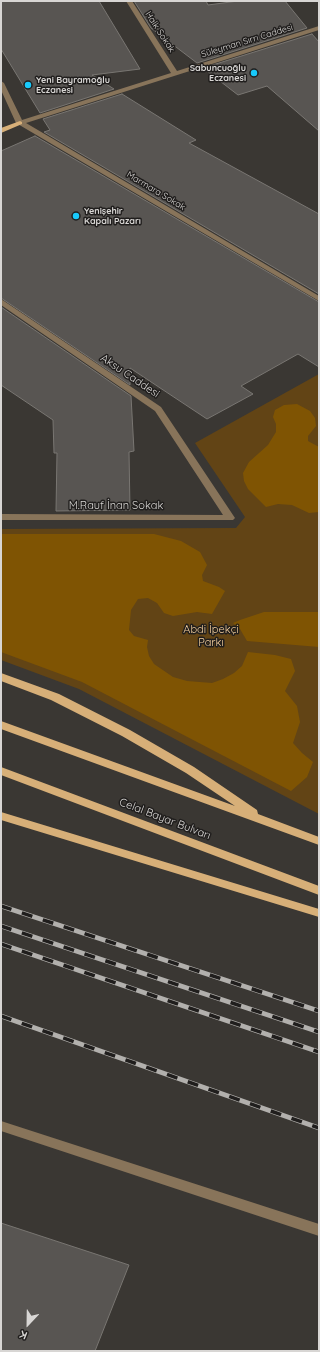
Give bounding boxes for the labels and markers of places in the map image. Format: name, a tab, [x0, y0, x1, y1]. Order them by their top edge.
place label: Sabuncuoğlu Eczanesi	[190, 63, 246, 84]
marker: Sabuncuoğlu Eczanesi	[249, 68, 259, 78]
place label: Yeni Bayramoğlu Eczanesi	[36, 75, 110, 96]
marker: Yeni Bayramoğlu Eczanesi	[23, 80, 33, 90]
place label: Yenişehir Kapalı Pazarı	[84, 206, 141, 227]
marker: Yenişehir Kapalı Pazarı	[71, 211, 81, 221]

